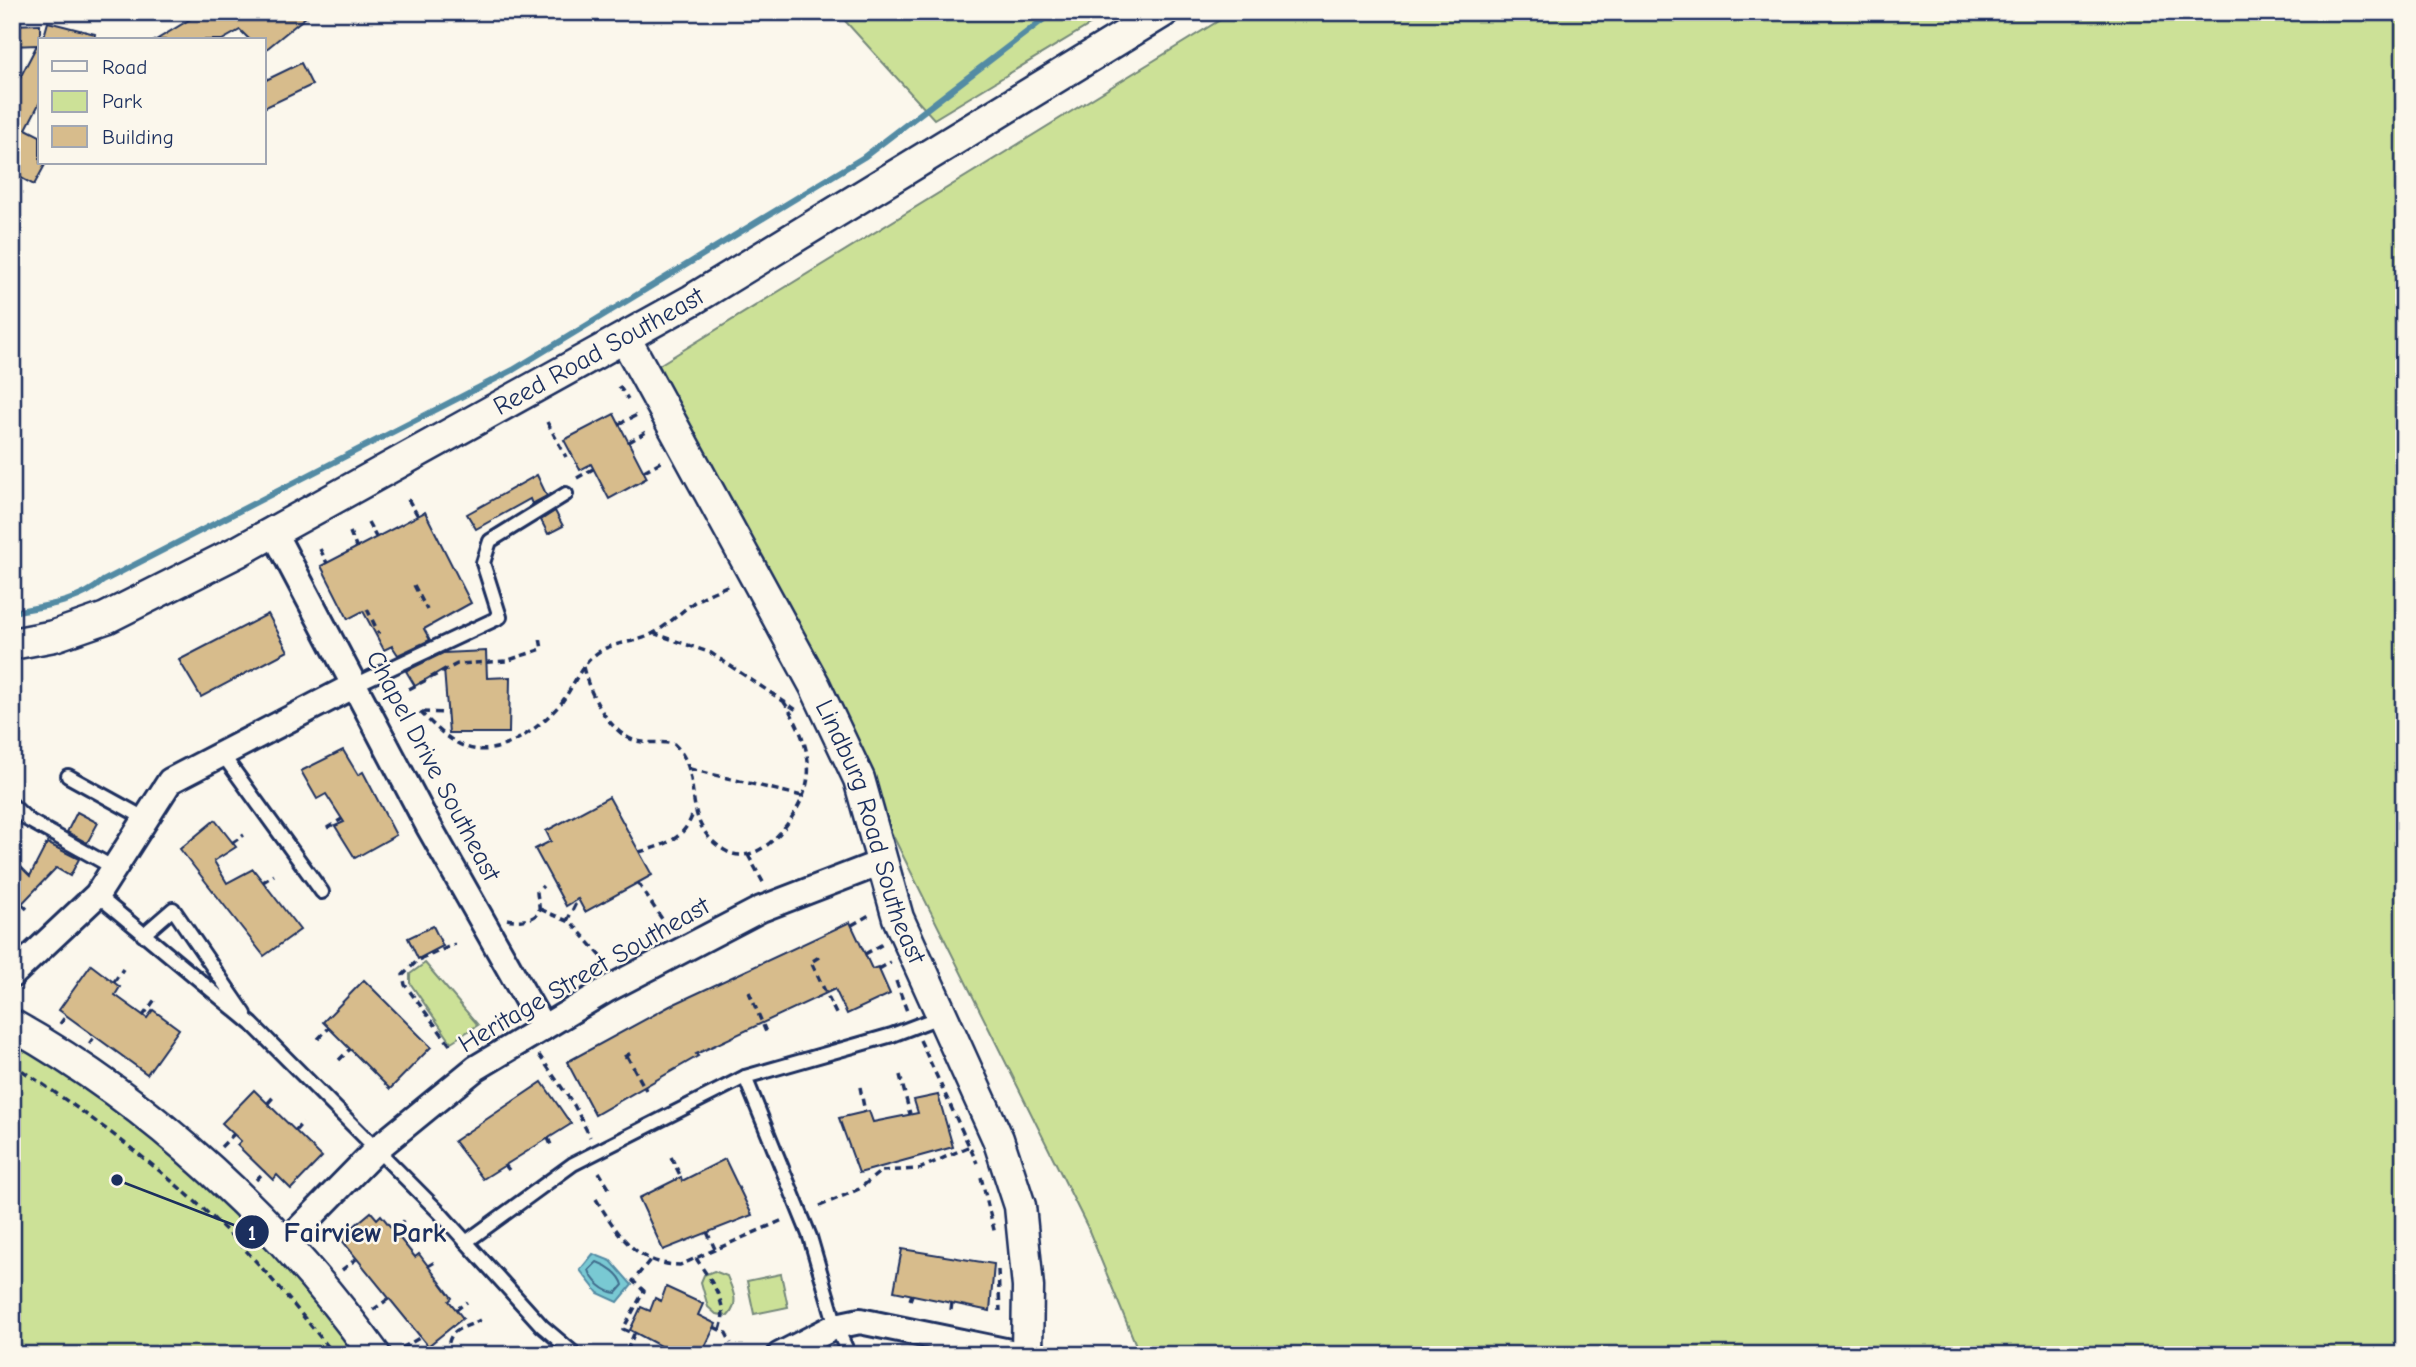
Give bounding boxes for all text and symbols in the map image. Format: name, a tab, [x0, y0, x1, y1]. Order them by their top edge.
legend	[38, 38, 266, 164]
text: Road	[102, 55, 147, 79]
text: Park	[102, 89, 142, 113]
text: Building	[102, 125, 174, 149]
street label: Reed Road Southeast	[488, 280, 711, 422]
street label: Chapel Drive Southeast	[360, 646, 507, 888]
street label: Lindburg Road Southeast	[809, 695, 932, 970]
street label: Heritage Street Southeast	[453, 890, 716, 1059]
callout: Fairview Park	[234, 1208, 460, 1257]
text: Fairview Park	[284, 1217, 447, 1249]
text: 1	[248, 1221, 256, 1245]

